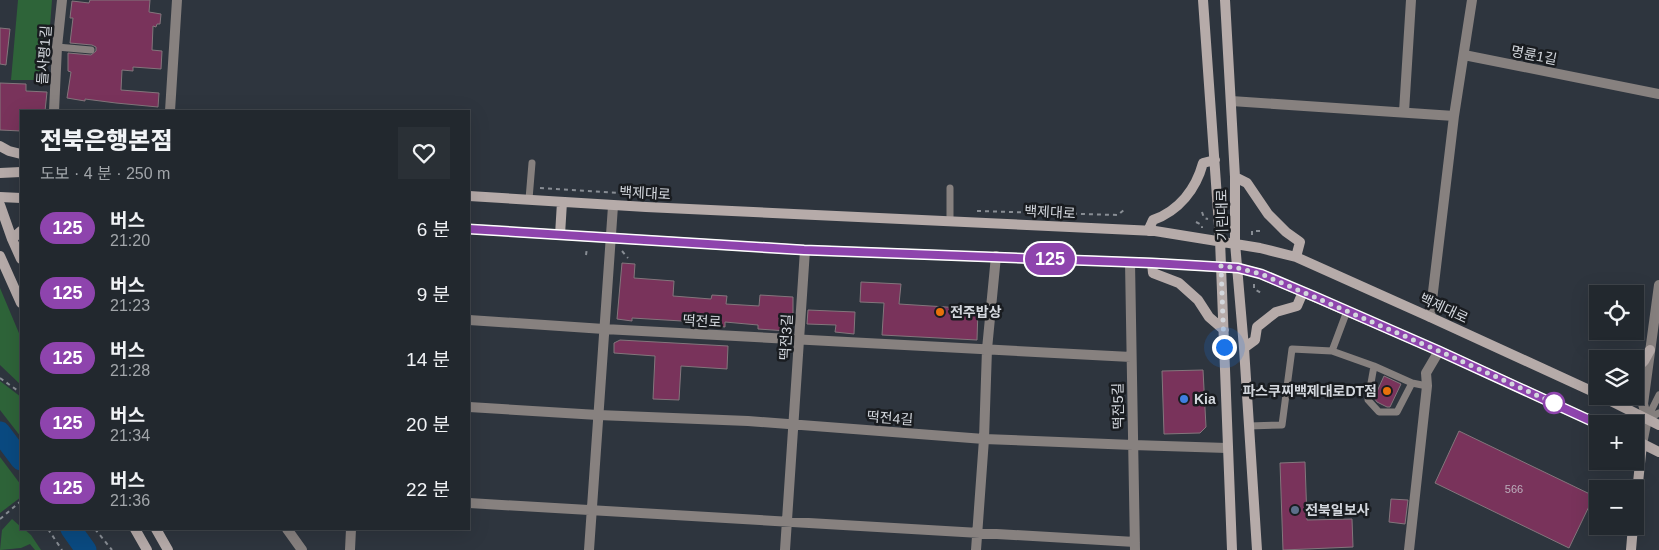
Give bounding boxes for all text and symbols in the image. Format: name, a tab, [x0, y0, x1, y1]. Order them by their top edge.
street label: 들사평1길	[34, 25, 54, 85]
street label: 명륜1길	[1510, 43, 1558, 67]
text: 전북은행본점	[40, 127, 172, 154]
button: heart	[398, 127, 450, 179]
text: 도보 · 4 분 · 250 m	[40, 165, 170, 182]
street label: 백제대로	[619, 184, 671, 202]
street label: 기린대로	[1214, 189, 1230, 241]
street label: 백제대로	[1024, 203, 1076, 221]
text: 버스	[110, 210, 145, 231]
text: 125	[52, 218, 83, 238]
text: 6 분	[417, 219, 450, 240]
text: 21:20	[110, 232, 150, 249]
line badge: 125	[1021, 243, 1079, 275]
text: 125	[1035, 249, 1065, 269]
text: 버스	[110, 275, 145, 296]
text: 125	[52, 283, 83, 303]
text: 9 분	[417, 284, 450, 305]
map controls	[1589, 285, 1644, 535]
button: locate	[1589, 285, 1644, 340]
street label: 백제대로	[1417, 290, 1471, 326]
text: 21:23	[110, 297, 150, 314]
place label: 전주밥상	[950, 304, 1002, 320]
marker: 전주밥상	[934, 306, 946, 318]
street label: 떡전로	[682, 312, 722, 330]
street label: 떡전3길	[777, 313, 795, 361]
your location	[1212, 335, 1237, 360]
text: 버스	[110, 340, 145, 361]
text: 125	[52, 348, 83, 368]
text: 14 분	[406, 349, 450, 370]
button: layers	[1589, 350, 1644, 405]
text: 21:28	[110, 362, 150, 379]
street label: 떡전5길	[1110, 383, 1126, 429]
place label: 파스쿠찌백제대로DT점	[1242, 383, 1377, 399]
marker: 파스쿠찌백제대로DT점	[1381, 385, 1393, 397]
place label: Kia	[1194, 391, 1216, 407]
unlabelled marker	[1543, 392, 1565, 414]
marker: Kia	[1178, 393, 1190, 405]
text: 버스	[110, 405, 145, 426]
street label: 떡전4길	[866, 408, 914, 428]
text: 125	[52, 413, 83, 433]
text: 20 분	[406, 414, 450, 435]
button: +	[1589, 415, 1644, 470]
text: 21:34	[110, 427, 150, 444]
text: 버스	[110, 470, 145, 491]
text: 125	[52, 478, 83, 498]
text: 22 분	[406, 479, 450, 500]
button: −	[1589, 480, 1644, 535]
house number: 566	[1505, 483, 1523, 495]
text: 21:36	[110, 492, 150, 509]
place label: 전북일보사	[1305, 502, 1370, 518]
marker: 전북일보사	[1289, 504, 1301, 516]

